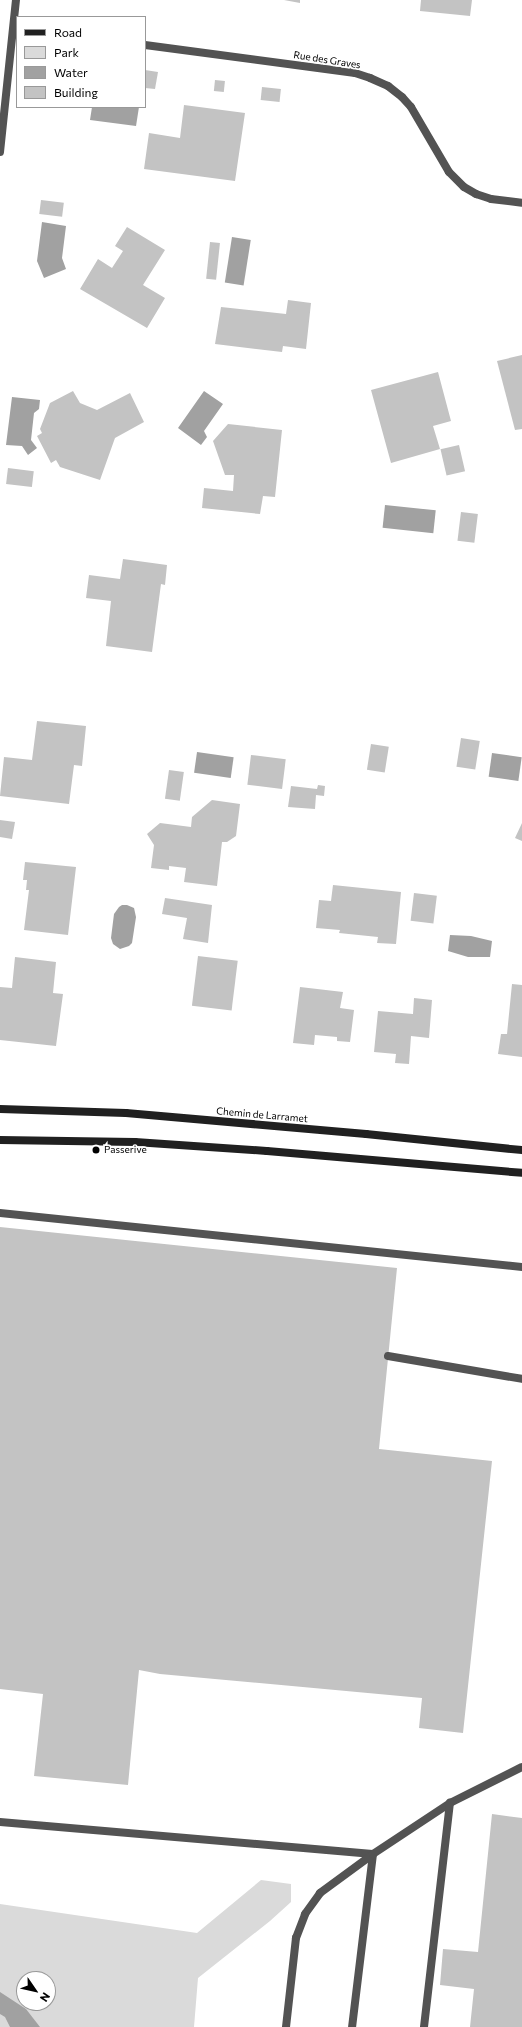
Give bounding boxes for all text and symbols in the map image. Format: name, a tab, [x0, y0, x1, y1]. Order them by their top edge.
legend	[16, 16, 146, 108]
text: Road	[54, 25, 82, 39]
text: Park	[54, 45, 79, 59]
street label: Rue des Graves	[292, 49, 362, 71]
text: Water	[54, 65, 88, 79]
text: Building	[54, 85, 98, 99]
street label: Chemin de Larramet	[216, 1105, 308, 1125]
place label: Passerive	[104, 1144, 147, 1156]
marker: Passerive	[91, 1145, 101, 1155]
north arrow	[16, 1971, 56, 2011]
text: N	[38, 1990, 53, 2004]

